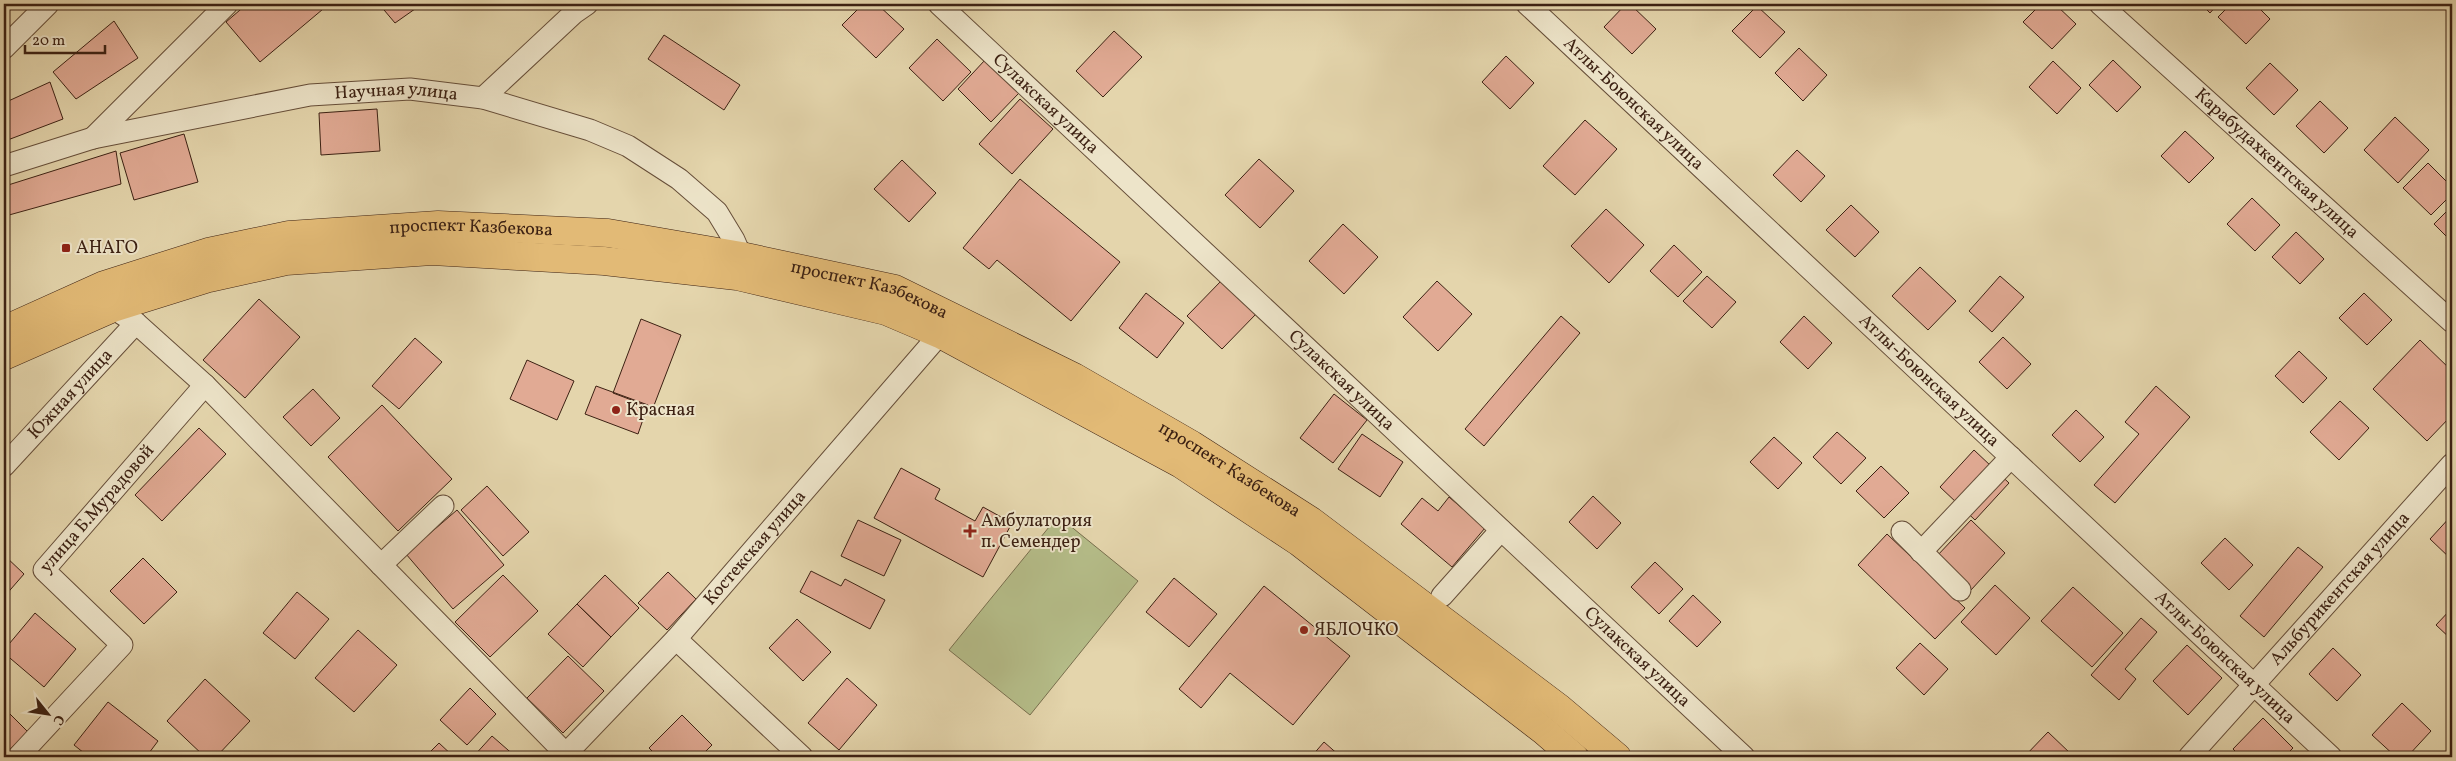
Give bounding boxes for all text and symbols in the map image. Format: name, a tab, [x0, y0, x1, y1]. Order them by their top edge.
scale bar	[25, 22, 105, 54]
text: 20 m	[32, 31, 65, 52]
street label: Атлы-Боюнская улица	[1558, 32, 1710, 176]
street label: Сулакская улица	[987, 48, 1104, 160]
street label: Научная улица	[334, 76, 459, 107]
street label: Карабудахкентская улица	[2189, 83, 2364, 245]
street label: проспект Казбекова	[389, 213, 554, 243]
place label: АНАГО	[76, 236, 138, 261]
marker: АНАГО	[60, 242, 72, 254]
street label: проспект Казбекова	[788, 254, 952, 326]
street label: Атлы-Боюнская улица	[1853, 308, 2005, 453]
street label: Сулакская улица	[1283, 324, 1400, 437]
street label: Южная улица	[22, 343, 119, 445]
place label: Красная	[626, 398, 695, 423]
marker: Красная	[610, 404, 622, 416]
street label: проспект Казбекова	[1154, 416, 1306, 524]
street label: улица Б.Мурадовой	[34, 439, 160, 579]
street label: Костекская улица	[698, 485, 812, 611]
street label: Альбурикентская улица	[2264, 506, 2416, 671]
place label: Амбулатория п. Семендер	[981, 509, 1092, 555]
marker: Амбулатория п. Семендер	[963, 524, 977, 538]
street label: Атлы-Боюнская улица	[2149, 585, 2301, 730]
street label: Сулакская улица	[1578, 601, 1696, 713]
place label: ЯБЛОЧКО	[1314, 618, 1398, 643]
marker: ЯБЛОЧКО	[1298, 624, 1310, 636]
north arrow	[22, 688, 72, 738]
text: С	[47, 711, 68, 728]

